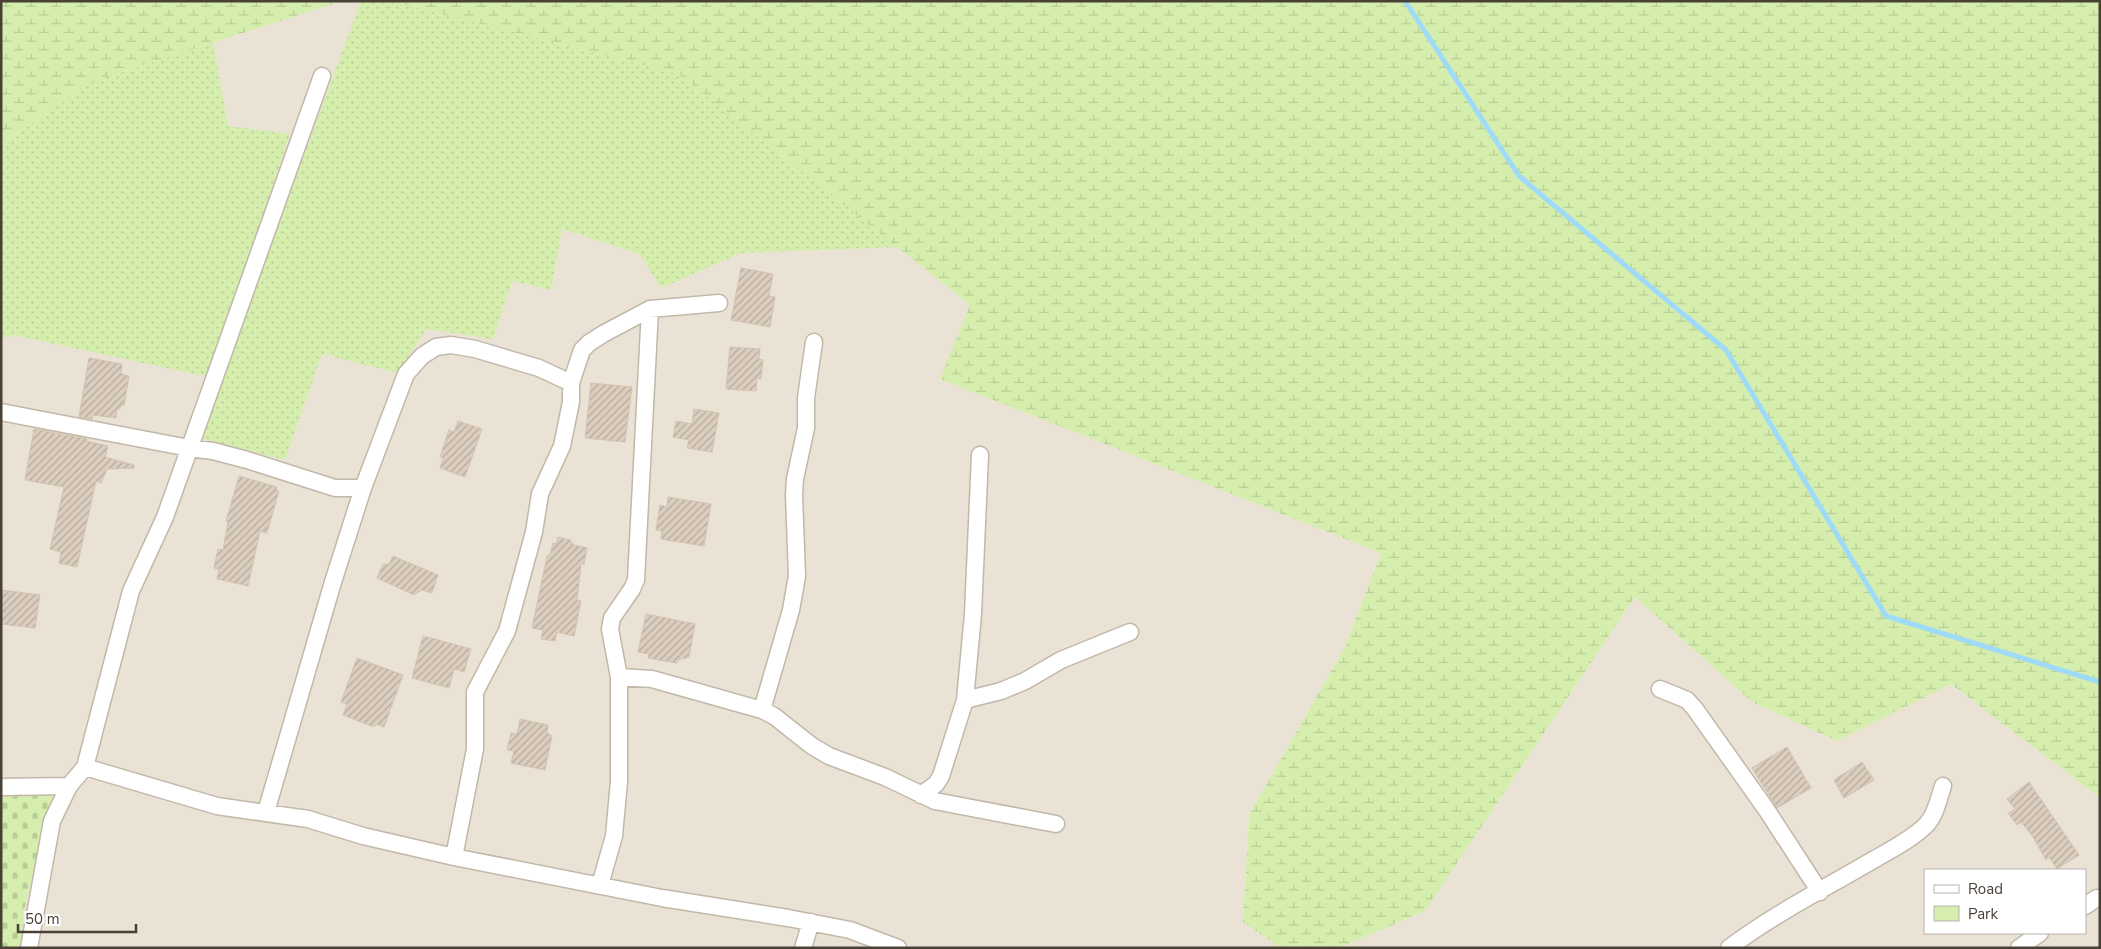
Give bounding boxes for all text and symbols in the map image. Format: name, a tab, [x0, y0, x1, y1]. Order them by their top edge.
legend	[1924, 869, 2086, 934]
text: Road	[1968, 879, 2003, 899]
scale bar	[18, 902, 135, 934]
text: Park	[1968, 904, 1998, 924]
text: 50 m	[25, 909, 60, 929]

